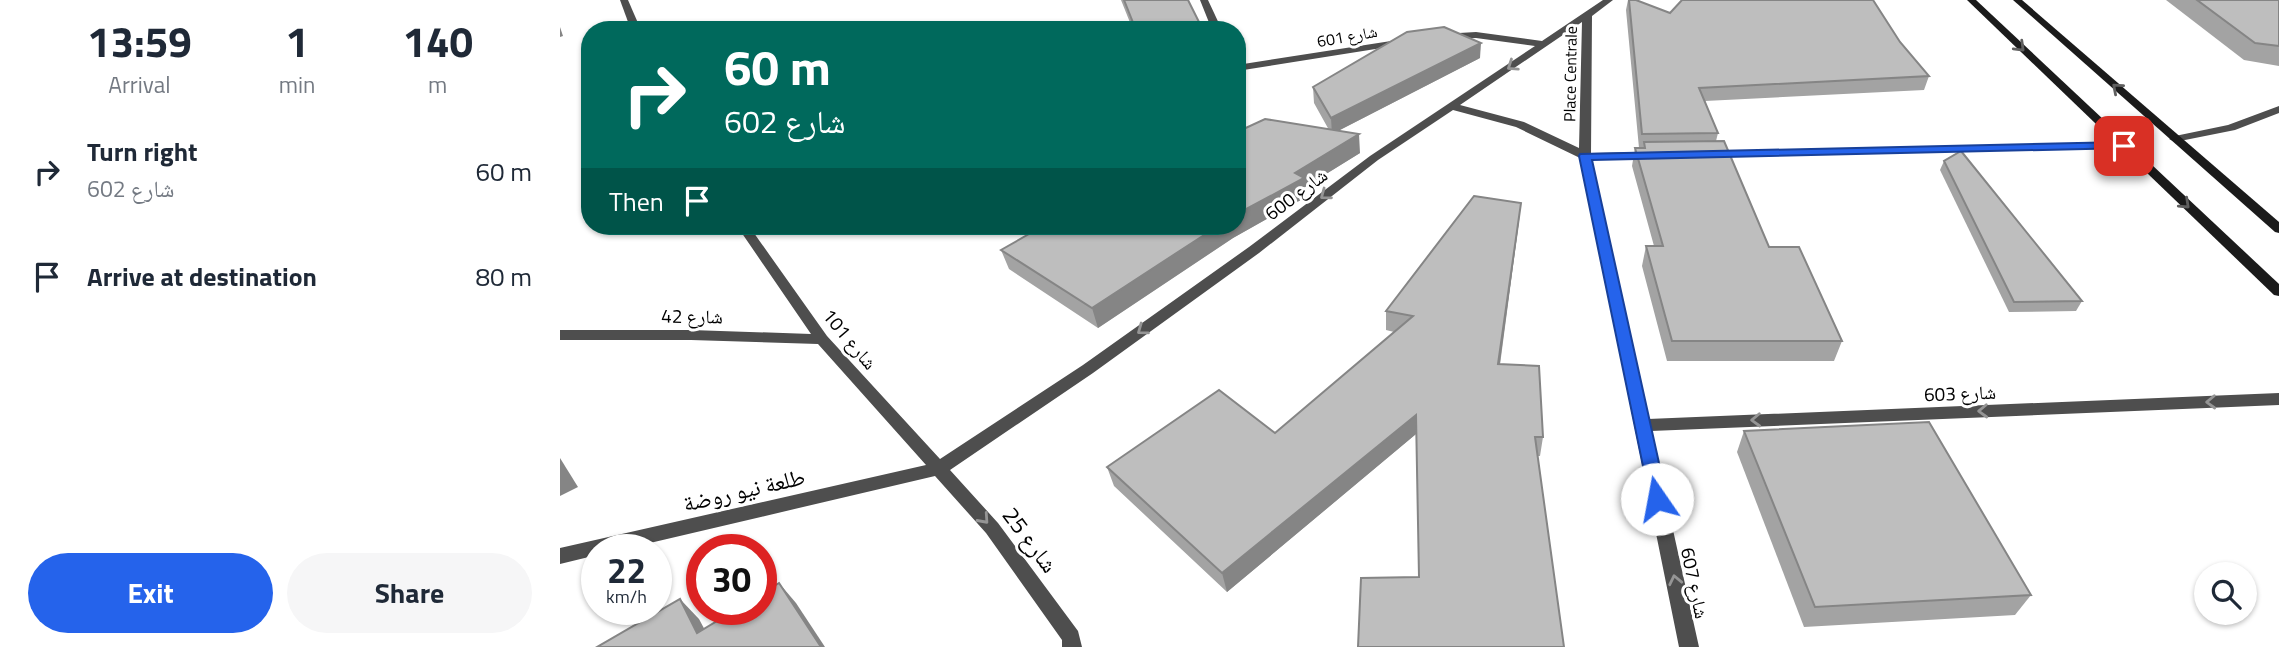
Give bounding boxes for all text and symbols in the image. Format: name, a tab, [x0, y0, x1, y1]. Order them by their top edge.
text: 13:59	[87, 9, 192, 73]
text: 1	[285, 9, 309, 73]
text: 140	[402, 9, 473, 73]
street label: شارع 601	[1315, 19, 1379, 53]
street label: Place Centrale	[1557, 26, 1583, 122]
text: 60 m	[724, 29, 831, 104]
one-way arrow	[2012, 39, 2025, 52]
icon: right	[609, 49, 700, 140]
one-way arrow	[1507, 57, 1520, 70]
text: Arrival	[108, 67, 171, 102]
text: min	[279, 67, 315, 102]
text: m	[428, 67, 447, 102]
one-way arrow	[2112, 84, 2125, 96]
text: شارع 602	[724, 97, 846, 145]
pin	[2094, 116, 2154, 176]
icon: arrive	[2105, 127, 2143, 165]
text: Turn right	[87, 132, 198, 171]
text: 60 m	[475, 152, 532, 191]
icon: right	[28, 153, 66, 191]
street label: شارع 600	[1258, 160, 1333, 227]
text: شارع 602	[87, 171, 174, 206]
text: Then	[609, 182, 664, 221]
icon: arrive	[678, 182, 716, 220]
one-way arrow	[1321, 187, 1333, 200]
one-way arrow	[2177, 195, 2190, 208]
text: Arrive at destination	[87, 257, 317, 296]
text: 80 m	[475, 257, 532, 296]
icon: arrive	[28, 258, 66, 296]
street label: شارع 42	[661, 300, 723, 331]
street label: شارع 101	[816, 302, 885, 376]
one-way arrow	[1137, 322, 1150, 334]
street label: شارع 603	[1923, 377, 1997, 408]
one-way arrow	[2205, 394, 2216, 409]
one-way arrow	[1978, 404, 1989, 419]
one-way arrow	[1750, 413, 1761, 428]
street label: طلعة نيو روضة	[679, 458, 808, 521]
position arrow	[1620, 462, 1694, 536]
street label: شارع 25	[994, 499, 1067, 580]
one-way arrow	[976, 511, 989, 524]
speed limit sign: 30	[686, 534, 777, 625]
text: 22	[607, 543, 646, 597]
street label: شارع 607	[1674, 545, 1717, 621]
button: Exit	[28, 553, 273, 633]
button: Share	[287, 553, 532, 633]
map controls	[2194, 562, 2257, 625]
button: search	[2194, 562, 2257, 625]
one-way arrow	[1668, 574, 1683, 586]
text: km/h	[606, 583, 647, 610]

